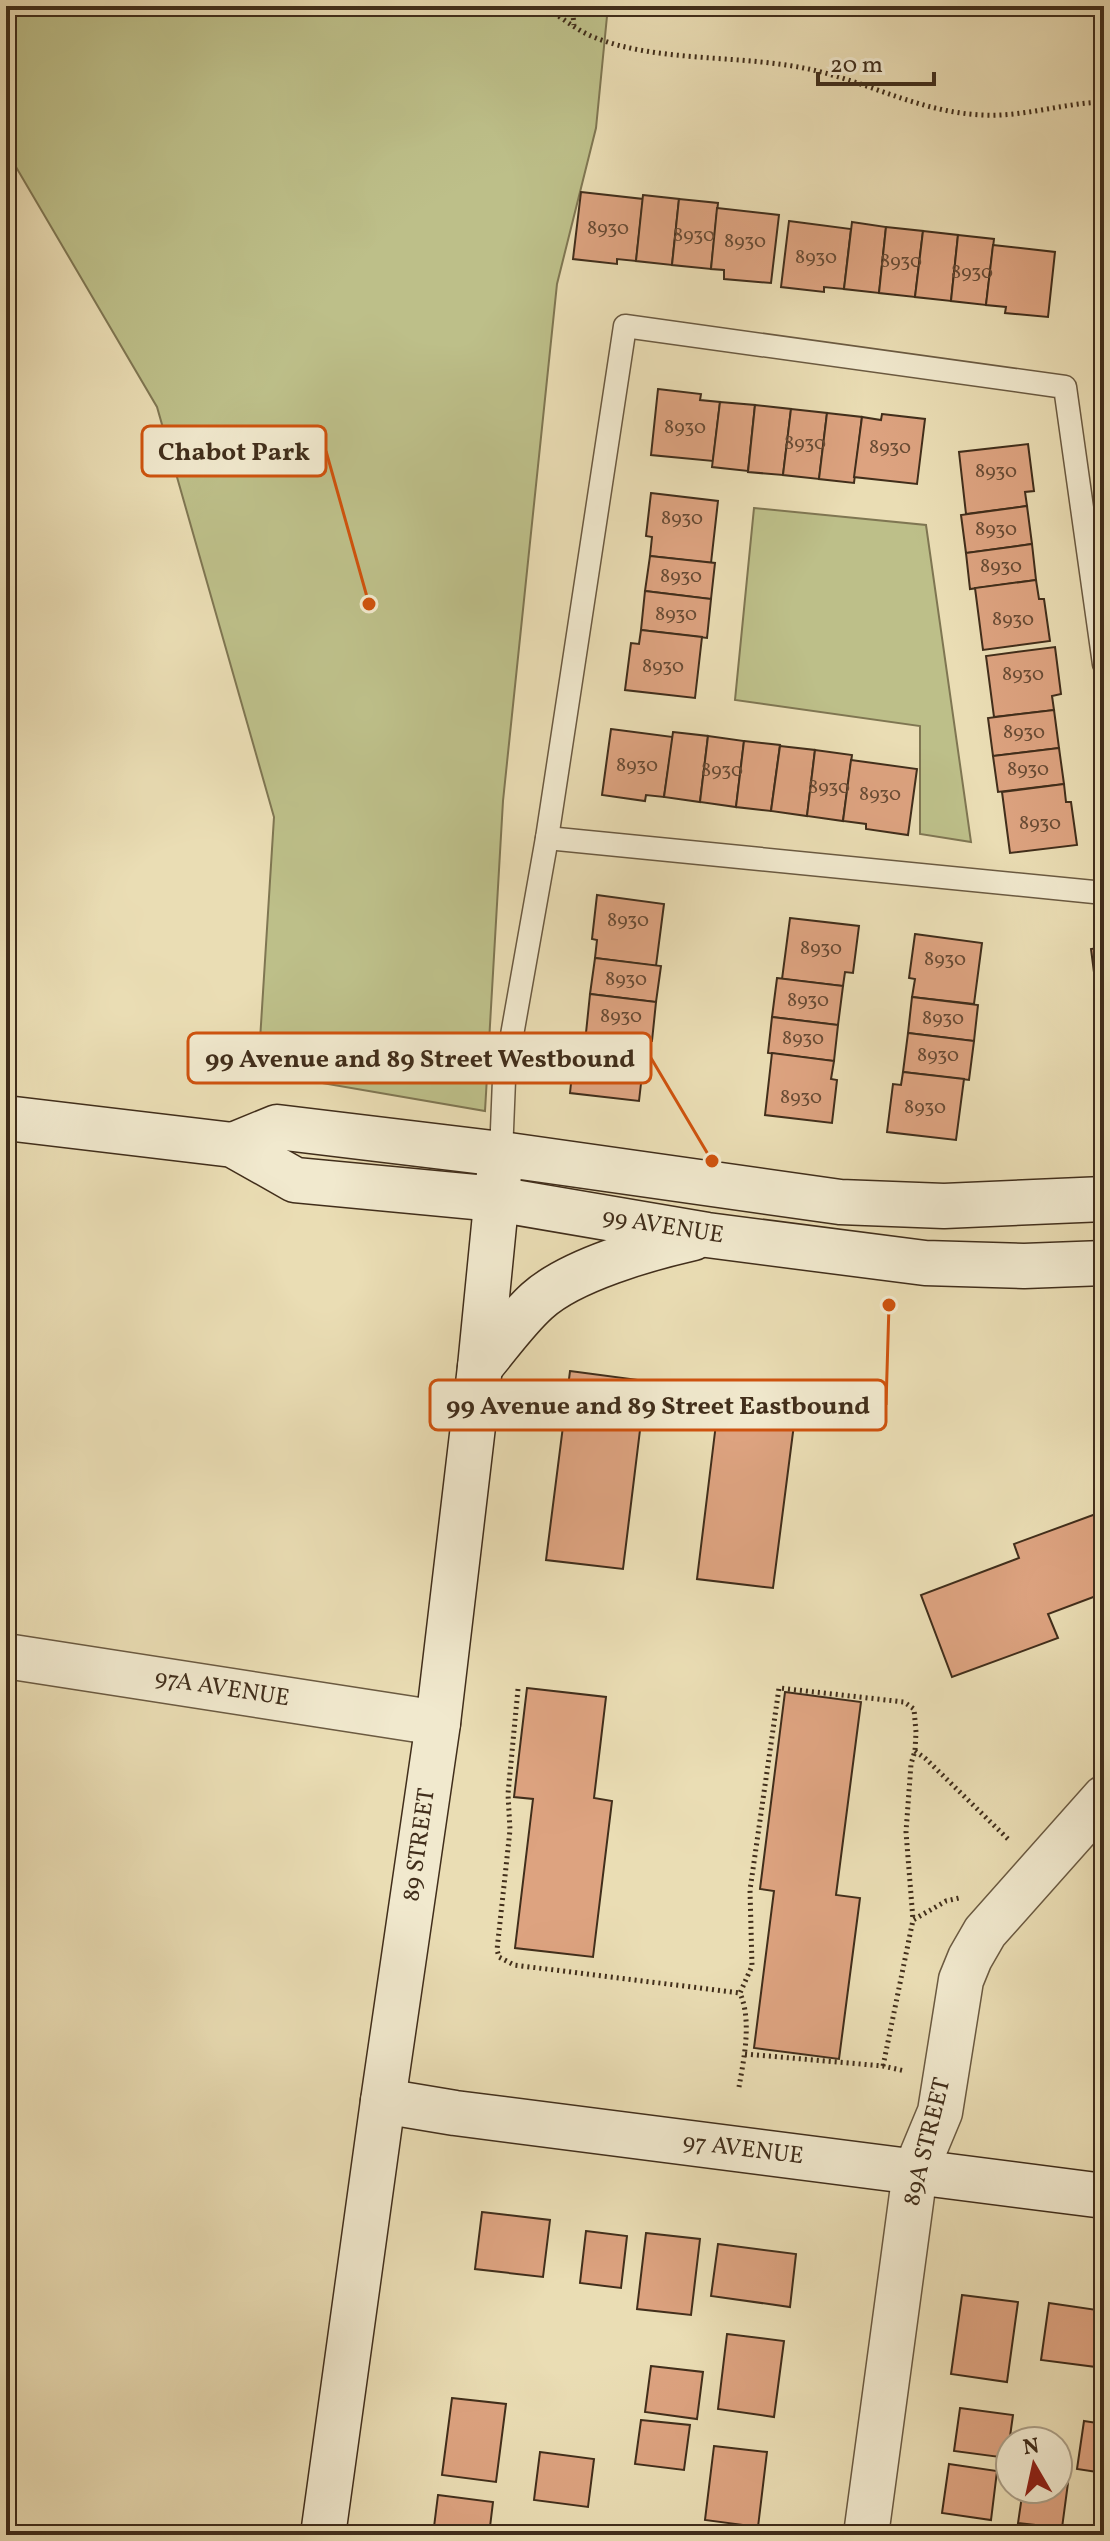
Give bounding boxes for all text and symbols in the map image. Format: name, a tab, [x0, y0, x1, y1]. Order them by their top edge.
scale bar	[818, 36, 934, 86]
text: 20 m	[830, 49, 883, 83]
house number: 8930	[587, 215, 629, 243]
house number: 8930	[673, 222, 715, 250]
house number: 8930	[724, 228, 766, 256]
house number: 8930	[795, 244, 837, 272]
house number: 8930	[880, 248, 922, 276]
house number: 8930	[951, 259, 993, 287]
house number: 8930	[664, 414, 706, 442]
callout: Chabot Park	[142, 426, 326, 476]
house number: 8930	[784, 430, 826, 458]
house number: 8930	[869, 434, 911, 462]
text: Chabot Park	[158, 435, 310, 471]
house number: 8930	[975, 458, 1017, 486]
house number: 8930	[661, 505, 703, 533]
house number: 8930	[975, 516, 1017, 544]
house number: 8930	[980, 553, 1022, 581]
house number: 8930	[660, 563, 702, 591]
house number: 8930	[655, 601, 697, 629]
house number: 8930	[992, 606, 1034, 634]
house number: 8930	[642, 653, 684, 681]
house number: 8930	[1002, 661, 1044, 689]
house number: 8930	[1003, 719, 1045, 747]
house number: 8930	[616, 752, 658, 780]
house number: 8930	[1007, 756, 1049, 784]
house number: 8930	[701, 757, 743, 785]
house number: 8930	[808, 774, 850, 802]
house number: 8930	[859, 781, 901, 809]
house number: 8930	[1019, 810, 1061, 838]
house number: 8930	[607, 907, 649, 935]
house number: 8930	[800, 935, 842, 963]
house number: 8930	[924, 946, 966, 974]
house number: 8930	[605, 966, 647, 994]
house number: 8930	[787, 987, 829, 1015]
house number: 8930	[600, 1003, 642, 1031]
house number: 8930	[922, 1005, 964, 1033]
house number: 8930	[782, 1025, 824, 1053]
callout: 99 Avenue and 89 Street Westbound	[188, 1033, 651, 1083]
text: 99 Avenue and 89 Street Westbound	[205, 1042, 635, 1078]
house number: 8930	[917, 1042, 959, 1070]
house number: 8930	[780, 1084, 822, 1112]
house number: 8930	[904, 1094, 946, 1122]
street label: 99 AVENUE	[600, 1201, 726, 1253]
callout: 99 Avenue and 89 Street Eastbound	[430, 1380, 886, 1430]
text: 99 Avenue and 89 Street Eastbound	[446, 1389, 870, 1425]
street label: 97A AVENUE	[152, 1662, 292, 1716]
street label: 89 STREET	[395, 1786, 445, 1904]
street label: 89A STREET	[896, 2074, 960, 2210]
street label: 97 AVENUE	[681, 2126, 805, 2174]
north arrow	[994, 2425, 1074, 2505]
text: N	[1021, 2431, 1042, 2464]

